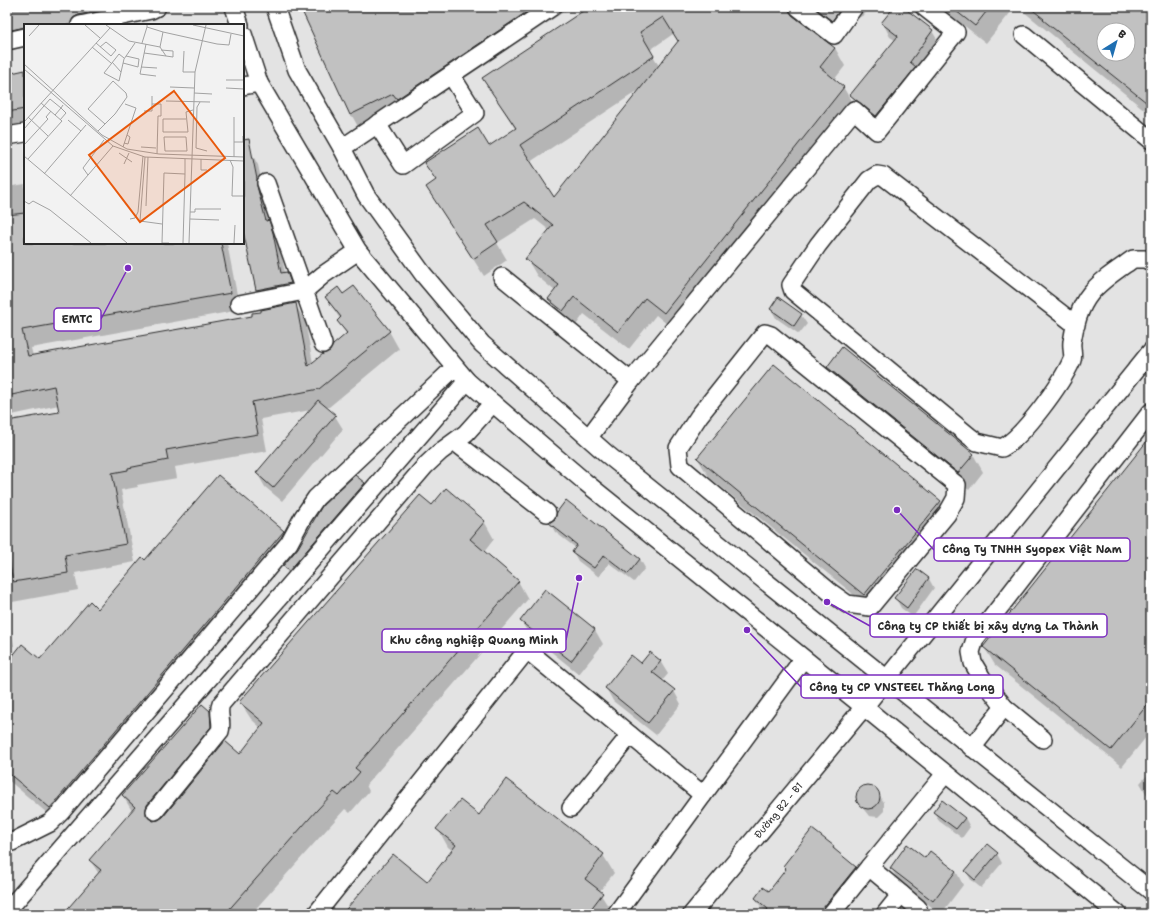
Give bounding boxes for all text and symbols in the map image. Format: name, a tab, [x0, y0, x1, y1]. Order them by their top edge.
north arrow	[1096, 22, 1136, 62]
inset map	[24, 24, 244, 244]
text: B	[1114, 26, 1129, 43]
callout: EMTC	[54, 308, 101, 331]
text: EMTC	[62, 312, 93, 327]
callout: Công Ty TNHH Syopex Việt Nam	[934, 538, 1130, 561]
text: Công Ty TNHH Syopex Việt Nam	[942, 542, 1122, 557]
callout: Công ty CP thiết bị xây dựng La Thành	[870, 614, 1107, 637]
text: Công ty CP thiết bị xây dựng La Thành	[877, 619, 1099, 634]
callout: Khu công nghiệp Quang Minh	[382, 629, 566, 652]
text: Khu công nghiệp Quang Minh	[390, 633, 559, 648]
callout: Công ty CP VNSTEEL Thăng Long	[801, 675, 1003, 698]
text: Công ty CP VNSTEEL Thăng Long	[809, 680, 995, 695]
street label: Đường B2 - B1	[751, 780, 806, 841]

